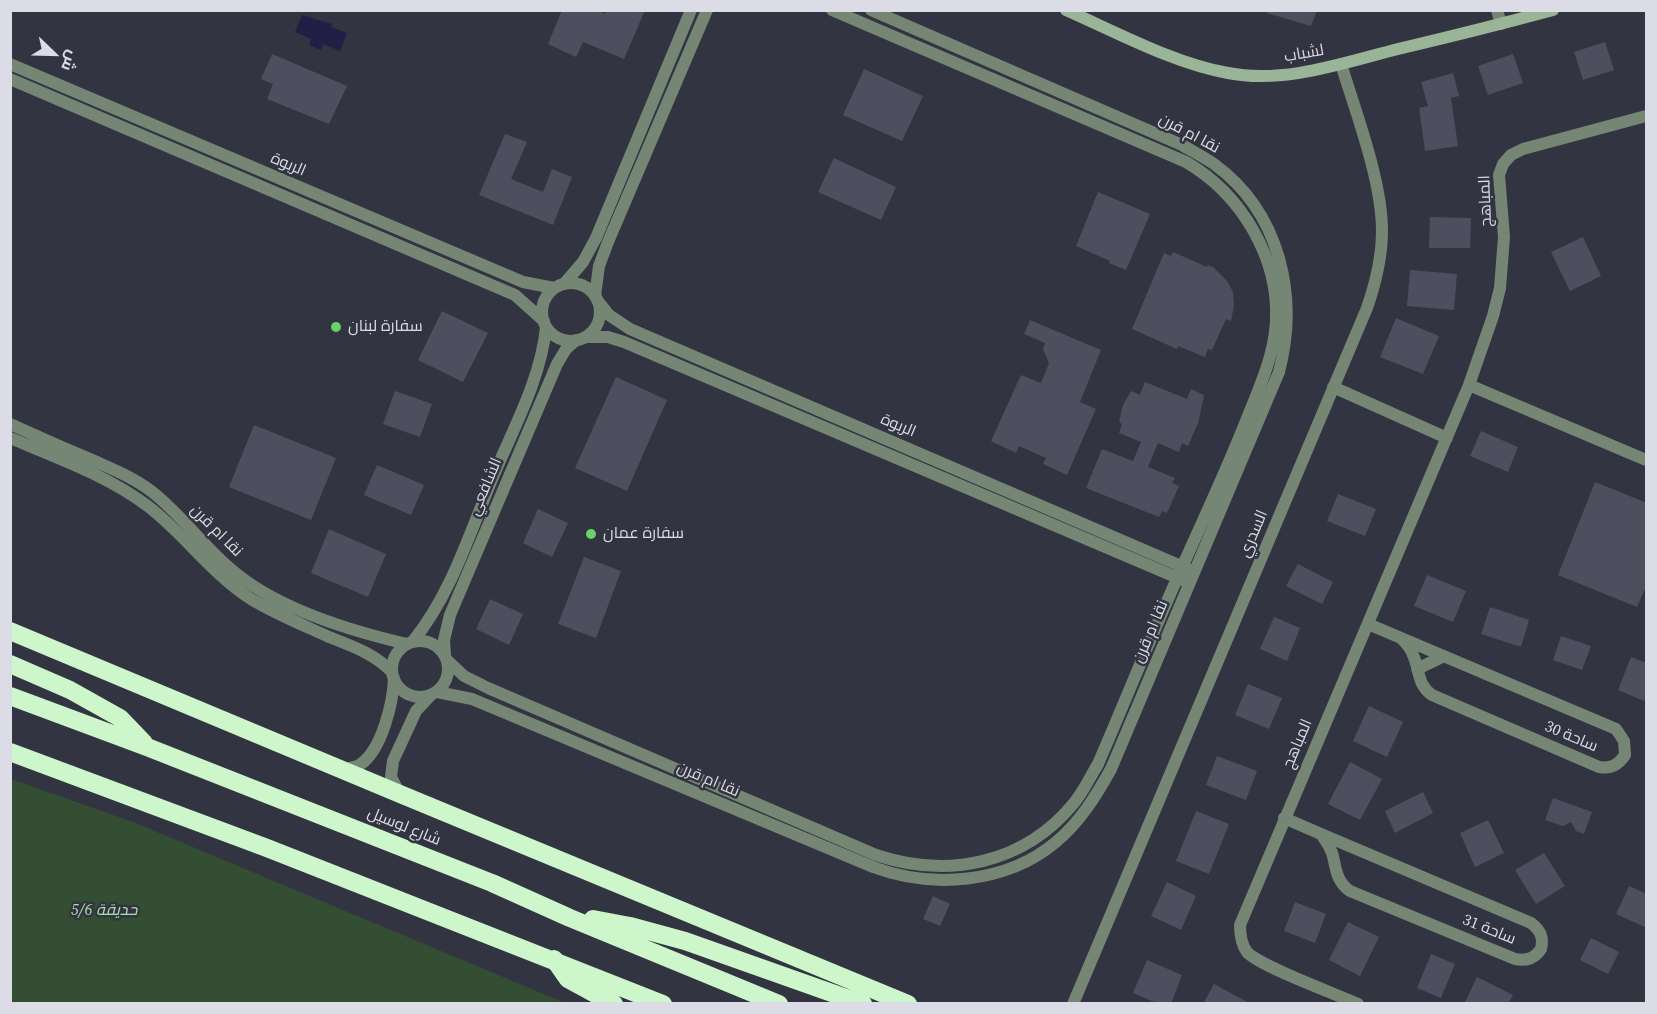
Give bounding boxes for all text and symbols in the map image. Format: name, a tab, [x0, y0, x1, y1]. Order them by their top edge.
north arrow	[24, 24, 84, 84]
street label: لشباب	[1283, 41, 1325, 67]
text: ش	[56, 47, 85, 75]
street label: نقا ام قرن	[1155, 110, 1223, 158]
street label: الربوة	[268, 149, 308, 181]
street label: المباهج	[1476, 175, 1496, 227]
place label: سفارة لبنان	[348, 317, 423, 337]
marker: سفارة لبنان	[329, 320, 343, 334]
street label: الربوة	[878, 410, 918, 442]
street label: الشافعي	[465, 455, 507, 519]
street label: نقا ام قرن	[186, 501, 246, 561]
street label: السدري	[1235, 507, 1273, 561]
place label: سفارة عمان	[603, 524, 684, 544]
marker: سفارة عمان	[584, 527, 598, 541]
street label: نقا ام قرن	[1129, 598, 1173, 666]
street label: المباهج	[1279, 716, 1317, 772]
street label: ساحة 30	[1542, 717, 1600, 757]
street label: نقا ام قرن	[674, 758, 742, 802]
street label: شارع لوسيل	[364, 804, 444, 850]
park label: حديقة 5/6	[71, 901, 137, 921]
street label: ساحة 31	[1460, 911, 1518, 949]

